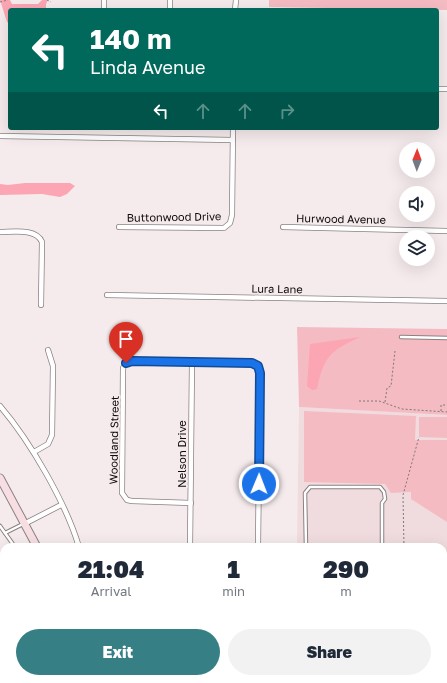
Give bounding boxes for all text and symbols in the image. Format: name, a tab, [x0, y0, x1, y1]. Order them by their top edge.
text: 140 m	[90, 22, 172, 55]
icon: left	[24, 24, 76, 76]
text: Linda Avenue	[90, 56, 205, 78]
icon: left	[150, 100, 172, 122]
icon: ahead	[192, 100, 214, 122]
icon: ahead	[234, 100, 256, 122]
icon: right	[276, 100, 298, 122]
north arrow	[399, 142, 435, 178]
map controls	[399, 142, 435, 266]
button: sound	[399, 186, 435, 222]
street label: Buttonwood Drive	[127, 209, 221, 224]
street label: Hurwood Avenue	[296, 211, 386, 226]
button: layers	[399, 230, 435, 266]
street label: Lura Lane	[251, 282, 303, 295]
pin	[109, 322, 143, 363]
icon: arrive	[115, 328, 137, 350]
street label: Woodland Street	[106, 396, 121, 484]
street label: Nelson Drive	[175, 420, 188, 488]
position arrow	[238, 463, 280, 505]
text: 21:04	[78, 554, 144, 583]
text: 1	[227, 554, 240, 583]
text: 290	[323, 554, 369, 583]
text: Arrival	[91, 583, 131, 599]
text: min	[222, 583, 245, 599]
text: m	[340, 583, 352, 599]
button: Exit	[16, 629, 220, 675]
button: Share	[228, 629, 431, 675]

